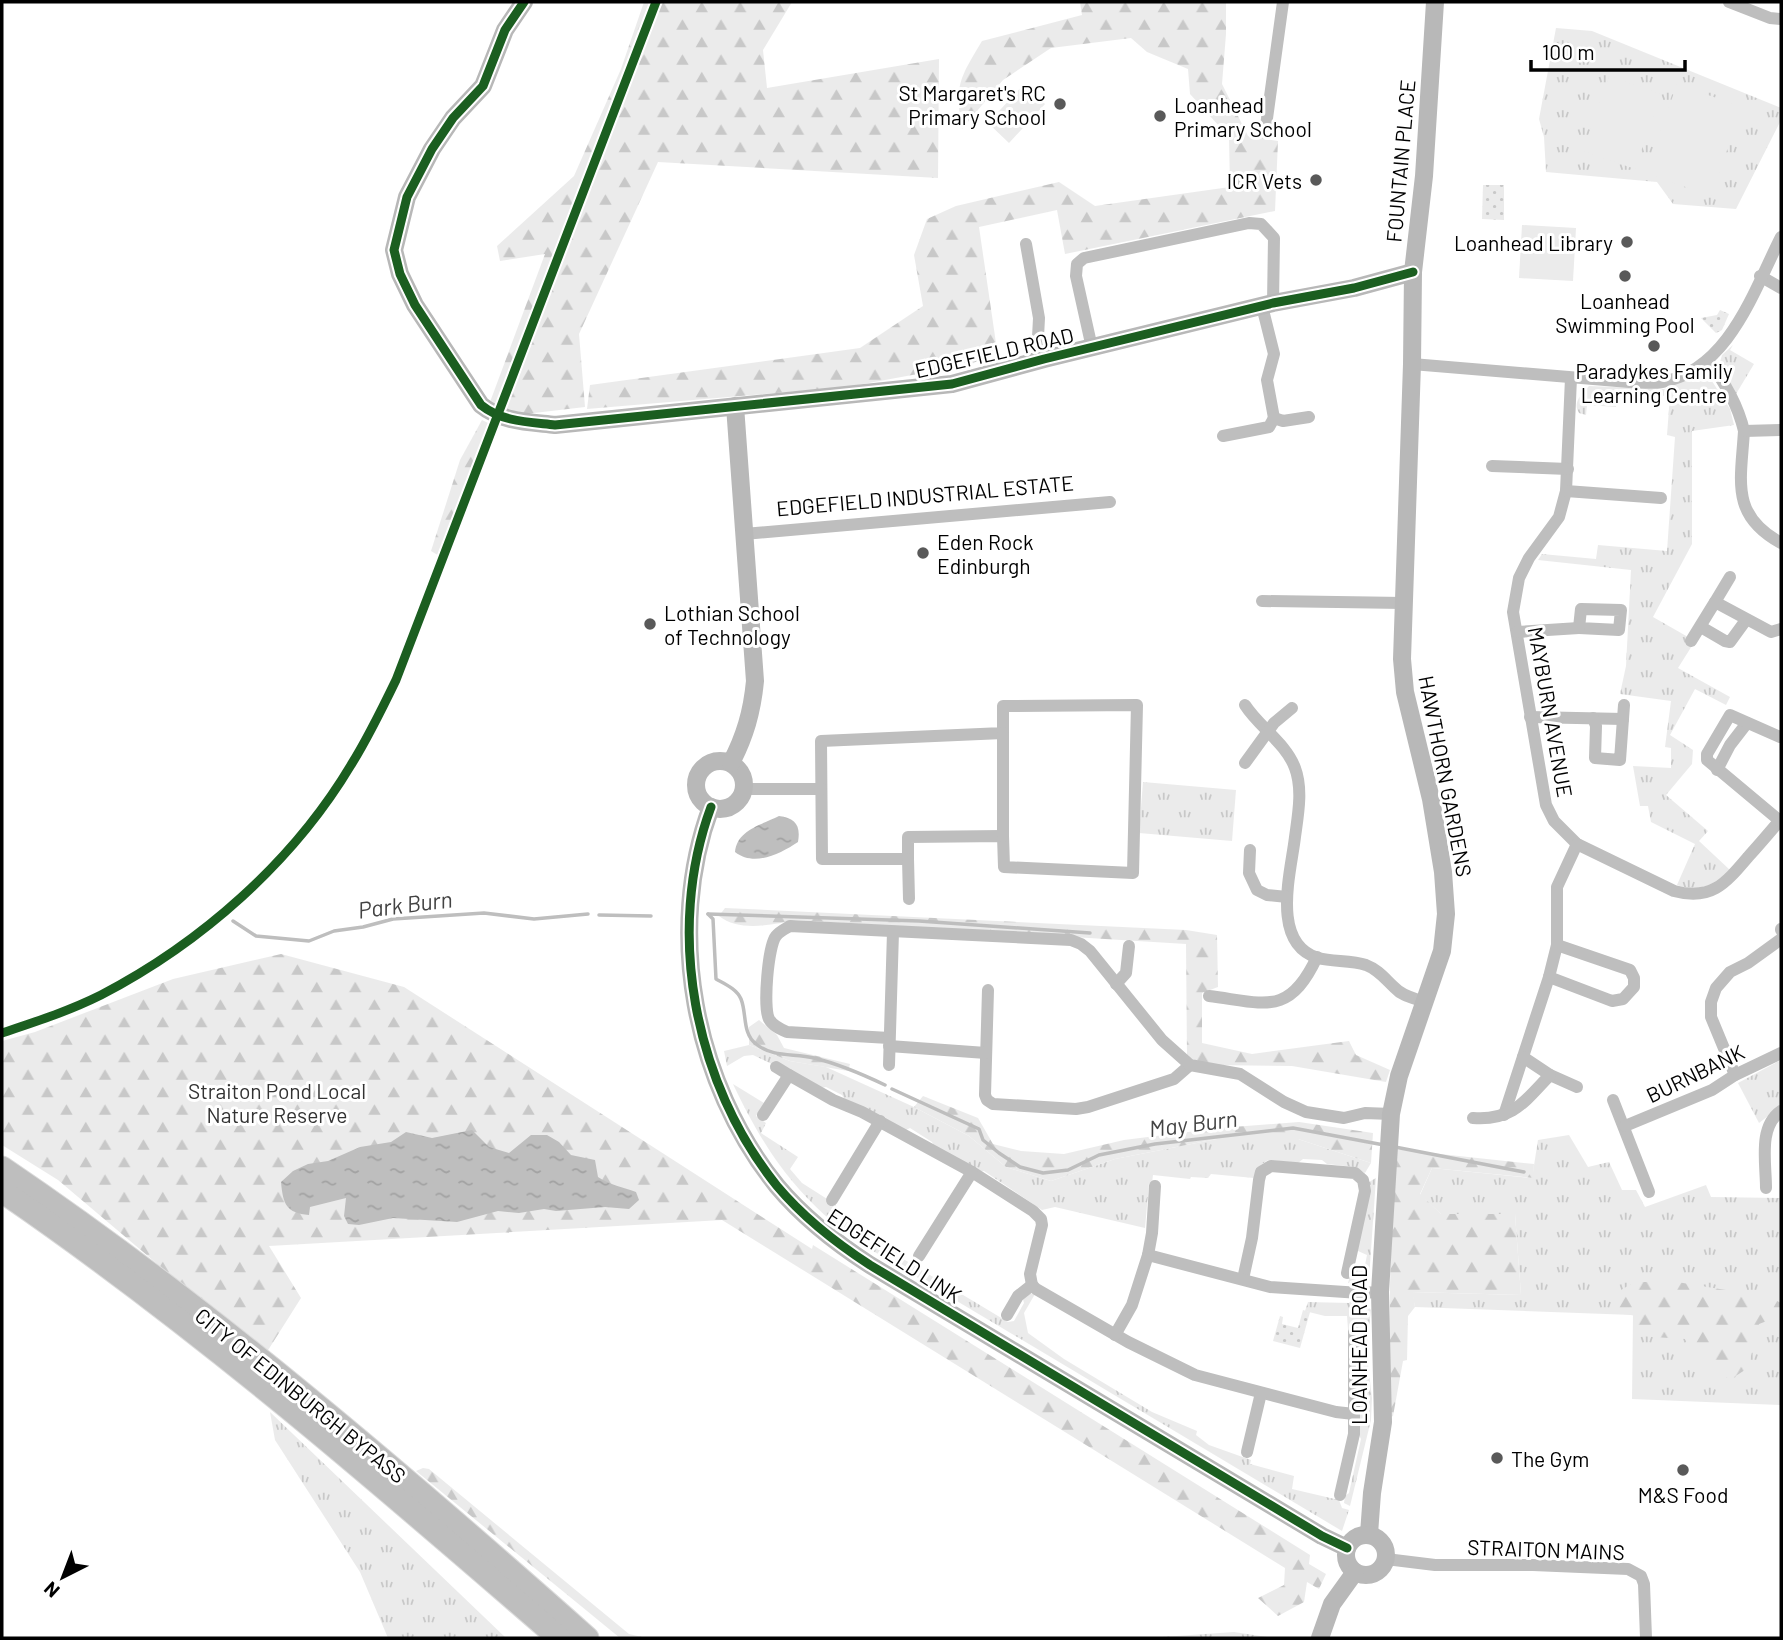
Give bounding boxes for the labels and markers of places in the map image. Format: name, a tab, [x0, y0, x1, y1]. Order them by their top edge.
place label: St Margaret's RC Primary School	[898, 80, 1046, 129]
place label: Loanhead Primary School	[1174, 92, 1312, 141]
marker: St Margaret's RC Primary School	[1052, 96, 1068, 112]
marker: Loanhead Primary School	[1152, 108, 1168, 124]
place label: ICR Vets	[1227, 168, 1302, 193]
marker: ICR Vets	[1308, 172, 1324, 188]
place label: Loanhead Library	[1454, 230, 1613, 255]
marker: Loanhead Library	[1619, 234, 1635, 250]
marker: Loanhead Swimming Pool	[1617, 268, 1633, 284]
place label: Loanhead Swimming Pool	[1555, 288, 1695, 337]
marker: Paradykes Family Learning Centre	[1646, 338, 1662, 354]
place label: Paradykes Family Learning Centre	[1575, 358, 1733, 407]
place label: Eden Rock Edinburgh	[937, 529, 1034, 578]
marker: Eden Rock Edinburgh	[915, 545, 931, 561]
place label: Lothian School of Technology	[664, 600, 800, 649]
marker: Lothian School of Technology	[642, 616, 658, 632]
place label: The Gym	[1511, 1446, 1589, 1471]
marker: The Gym	[1489, 1450, 1505, 1466]
marker: M&S Food	[1675, 1462, 1691, 1478]
place label: M&S Food	[1638, 1482, 1728, 1507]

